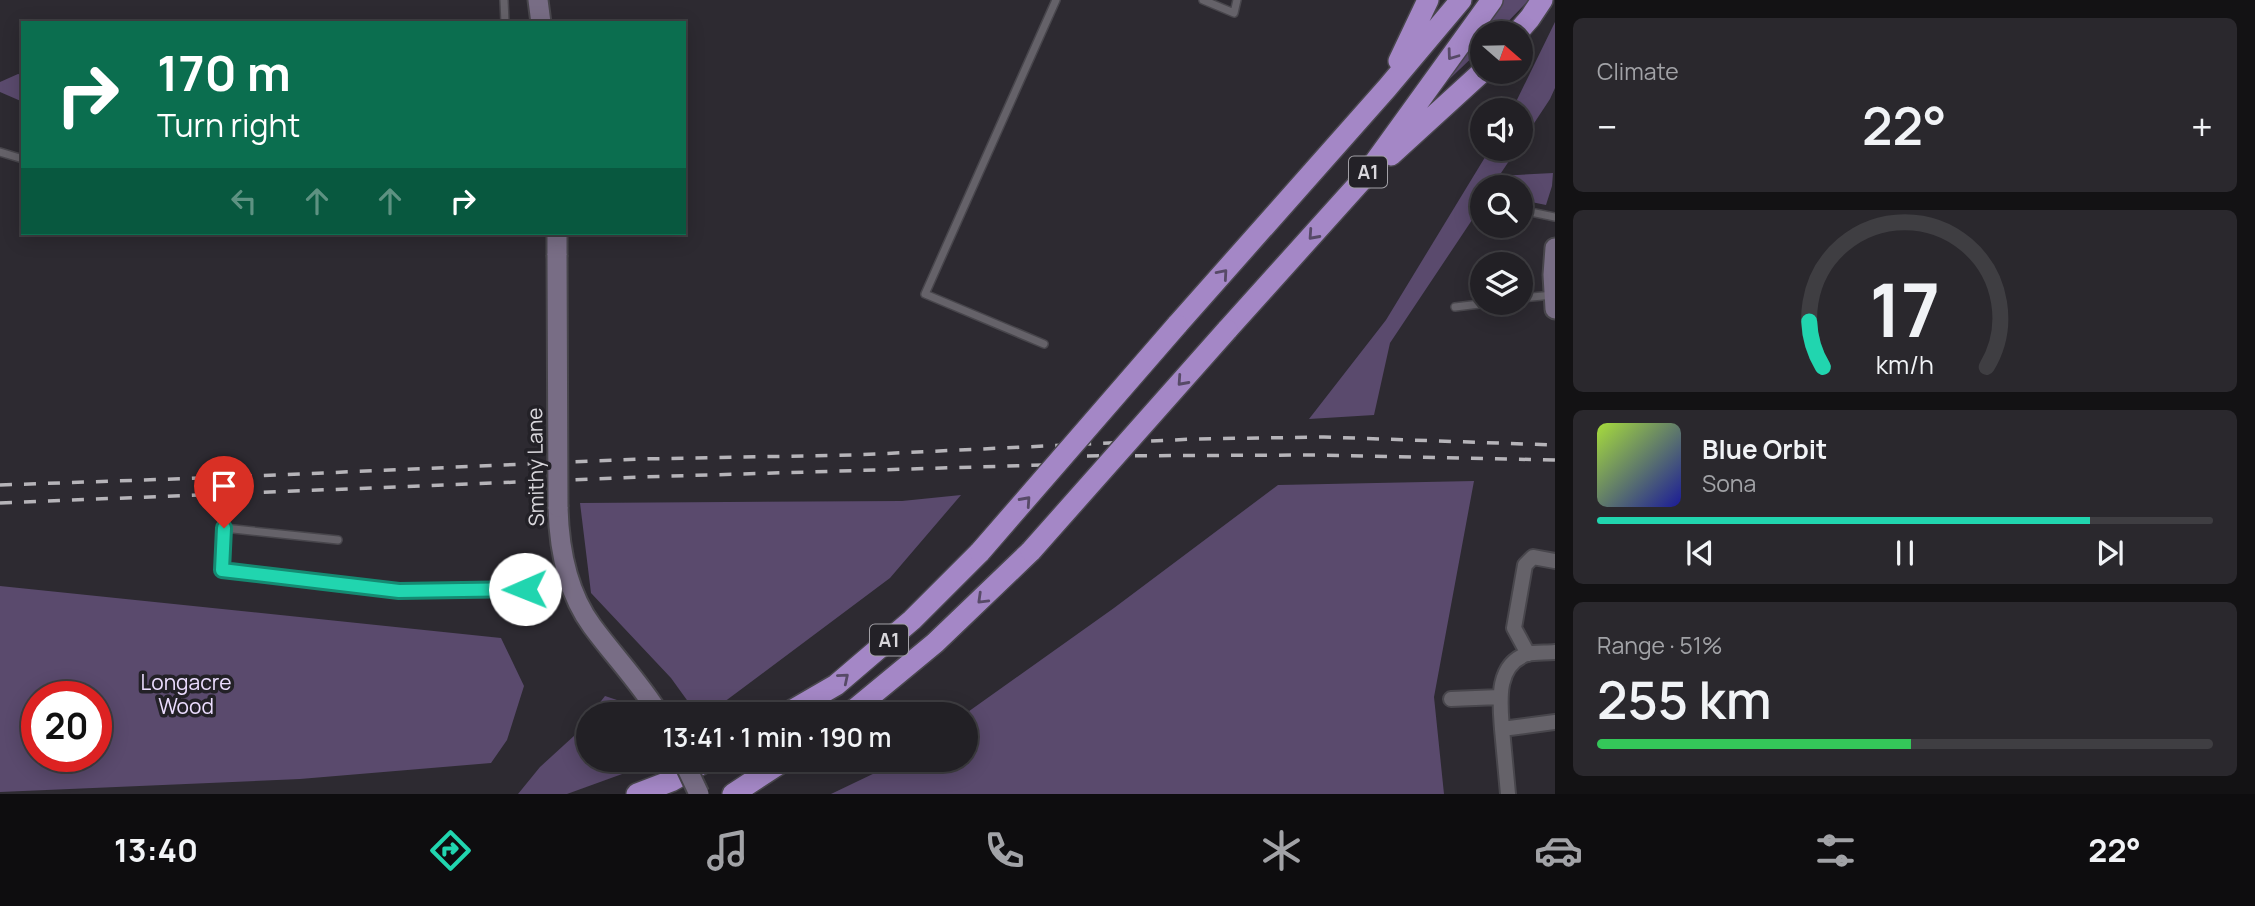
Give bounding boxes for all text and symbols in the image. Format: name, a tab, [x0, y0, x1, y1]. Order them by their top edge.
north arrow	[1470, 21, 1533, 84]
map controls	[1470, 21, 1533, 315]
text: 170 m	[157, 39, 291, 106]
one-way arrow	[1448, 47, 1460, 60]
icon: right	[42, 49, 133, 140]
text: Climate	[1597, 55, 1679, 87]
text: 22°	[1862, 90, 1947, 161]
button: sound	[1470, 98, 1533, 161]
text: −	[1597, 100, 1618, 152]
text: +	[2191, 100, 2213, 152]
text: Turn right	[157, 103, 300, 147]
road number: A1	[1349, 156, 1387, 188]
button: search	[1470, 175, 1533, 238]
icon: left	[225, 182, 263, 220]
icon: ahead	[298, 182, 336, 220]
icon: ahead	[371, 182, 409, 220]
icon: right	[444, 182, 482, 220]
one-way arrow	[1309, 227, 1321, 240]
button: layers	[1470, 252, 1533, 315]
text: 17	[1870, 259, 1940, 359]
one-way arrow	[1214, 269, 1227, 282]
text: km/h	[1876, 347, 1934, 382]
one-way arrow	[1178, 373, 1190, 386]
street label: Smithy Lane	[520, 407, 550, 527]
text: Blue Orbit	[1702, 431, 1827, 467]
pin	[194, 456, 254, 528]
icon: arrive	[205, 467, 243, 505]
text: Sona	[1702, 467, 1756, 499]
one-way arrow	[1018, 496, 1030, 509]
icon: previous	[1681, 534, 1719, 572]
icon: pause	[1886, 534, 1924, 572]
icon: next	[2091, 534, 2129, 572]
position arrow	[488, 552, 562, 626]
one-way arrow	[977, 590, 990, 603]
road number: A1	[870, 624, 908, 656]
text: Range · 51%	[1597, 629, 1722, 661]
text: 255 km	[1597, 664, 1772, 735]
park label: Longacre Wood	[141, 668, 231, 720]
one-way arrow	[835, 674, 848, 686]
speed limit sign: 20	[21, 681, 112, 772]
text: 13:41 · 1 min · 190 m	[663, 719, 891, 755]
icon: directions	[426, 826, 475, 875]
icon: music	[703, 826, 752, 875]
icon: phone	[980, 826, 1029, 875]
icon: climate	[1257, 826, 1306, 875]
icon: car	[1534, 826, 1583, 875]
icon: filters	[1811, 826, 1860, 875]
text: 13:40	[114, 828, 198, 872]
text: 22°	[2088, 828, 2141, 872]

